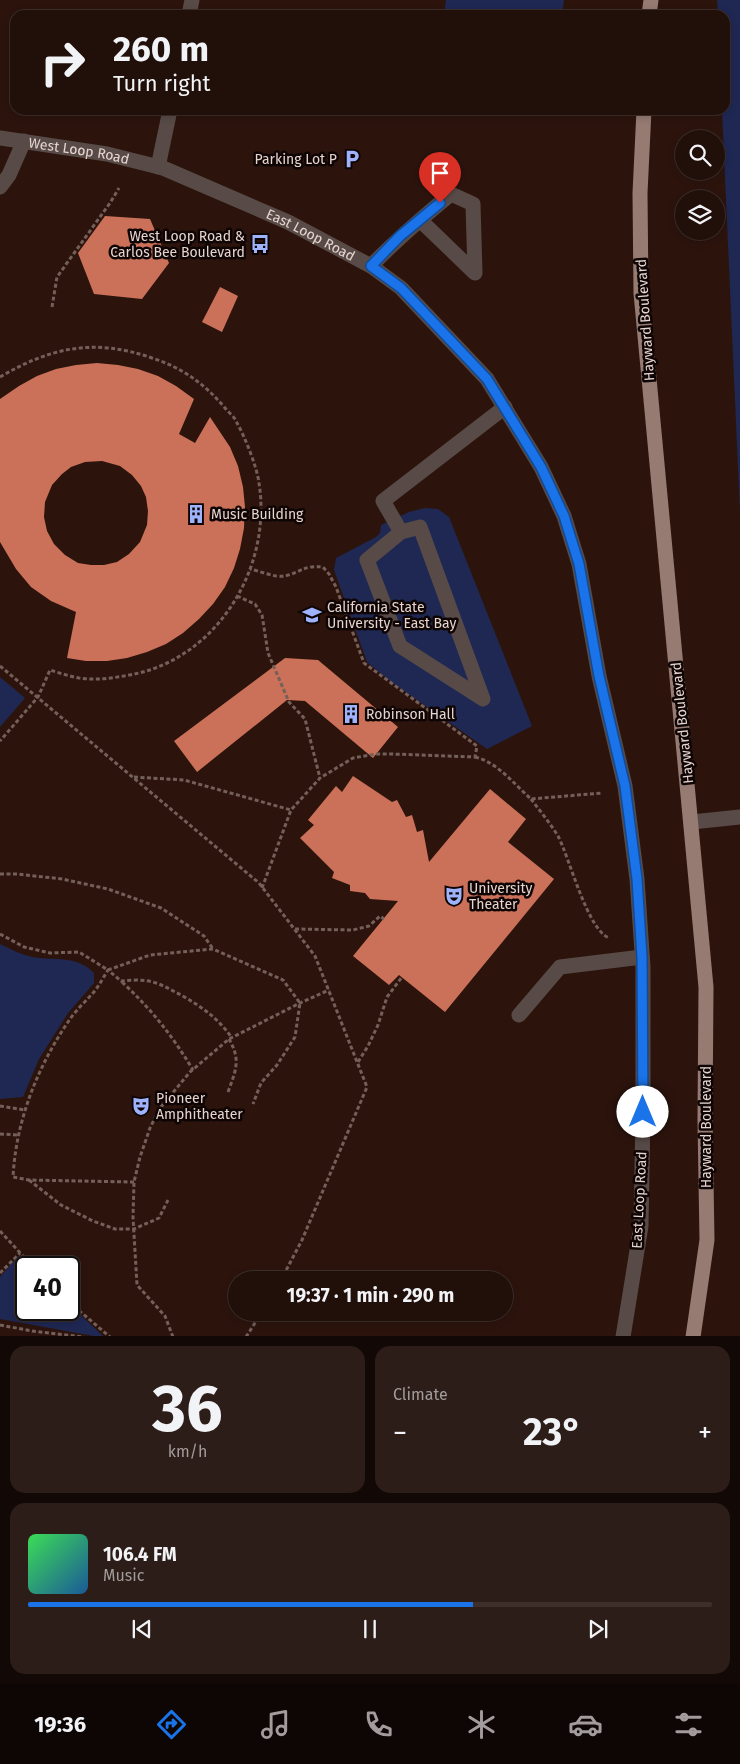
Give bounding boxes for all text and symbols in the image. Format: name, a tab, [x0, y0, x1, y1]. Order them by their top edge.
text: 260 m	[113, 28, 209, 70]
icon: right	[30, 30, 95, 95]
text: Turn right	[113, 70, 210, 97]
map controls	[675, 130, 725, 240]
button: search	[675, 130, 725, 180]
street label: West Loop Road	[27, 134, 131, 168]
parking icon: Parking Lot P	[341, 148, 363, 170]
place label: Parking Lot P	[255, 151, 337, 168]
pin	[419, 152, 461, 203]
icon: arrive	[426, 159, 454, 187]
button: layers	[675, 190, 725, 240]
street label: East Loop Road	[263, 206, 358, 265]
place label: West Loop Road & Carlos Bee Boulevard	[110, 228, 245, 261]
bus stop icon: West Loop Road & Carlos Bee Boulevard	[249, 233, 271, 255]
street label: Hayward Boulevard	[633, 258, 658, 382]
building icon: Music Building	[185, 503, 207, 525]
place label: Music Building	[211, 506, 304, 523]
place label: California State University - East Bay	[327, 599, 457, 632]
school or university icon: California State University - East Bay	[301, 604, 323, 626]
street label: Hayward Boulevard	[668, 661, 697, 785]
building icon: Robinson Hall	[340, 703, 362, 725]
place label: Robinson Hall	[366, 706, 455, 723]
place label: University Theater	[469, 880, 533, 913]
theatre icon: University Theater	[443, 885, 465, 907]
street label: Hayward Boulevard	[698, 1066, 715, 1188]
position arrow	[616, 1085, 668, 1137]
place label: Pioneer Amphitheater	[156, 1090, 243, 1123]
theatre icon: Pioneer Amphitheater	[130, 1095, 152, 1117]
street label: East Loop Road	[628, 1151, 651, 1249]
speed limit sign: 40	[15, 1256, 80, 1321]
text: 19:37 · 1 min · 290 m	[287, 1284, 454, 1307]
text: 36	[152, 1370, 223, 1448]
text: Climate	[393, 1385, 448, 1404]
text: 23°	[523, 1409, 582, 1455]
text: −	[393, 1416, 407, 1449]
text: +	[698, 1416, 712, 1449]
text: km/h	[168, 1442, 207, 1461]
text: 106.4 FM	[103, 1543, 177, 1566]
text: Music	[103, 1566, 144, 1585]
icon: previous	[128, 1615, 156, 1643]
icon: pause	[356, 1615, 384, 1643]
icon: next	[584, 1615, 612, 1643]
icon: directions	[154, 1707, 189, 1742]
icon: music	[258, 1707, 293, 1742]
icon: phone	[361, 1707, 396, 1742]
icon: climate	[464, 1707, 499, 1742]
icon: car	[568, 1707, 603, 1742]
icon: filters	[671, 1707, 706, 1742]
text: 19:36	[34, 1711, 86, 1738]

